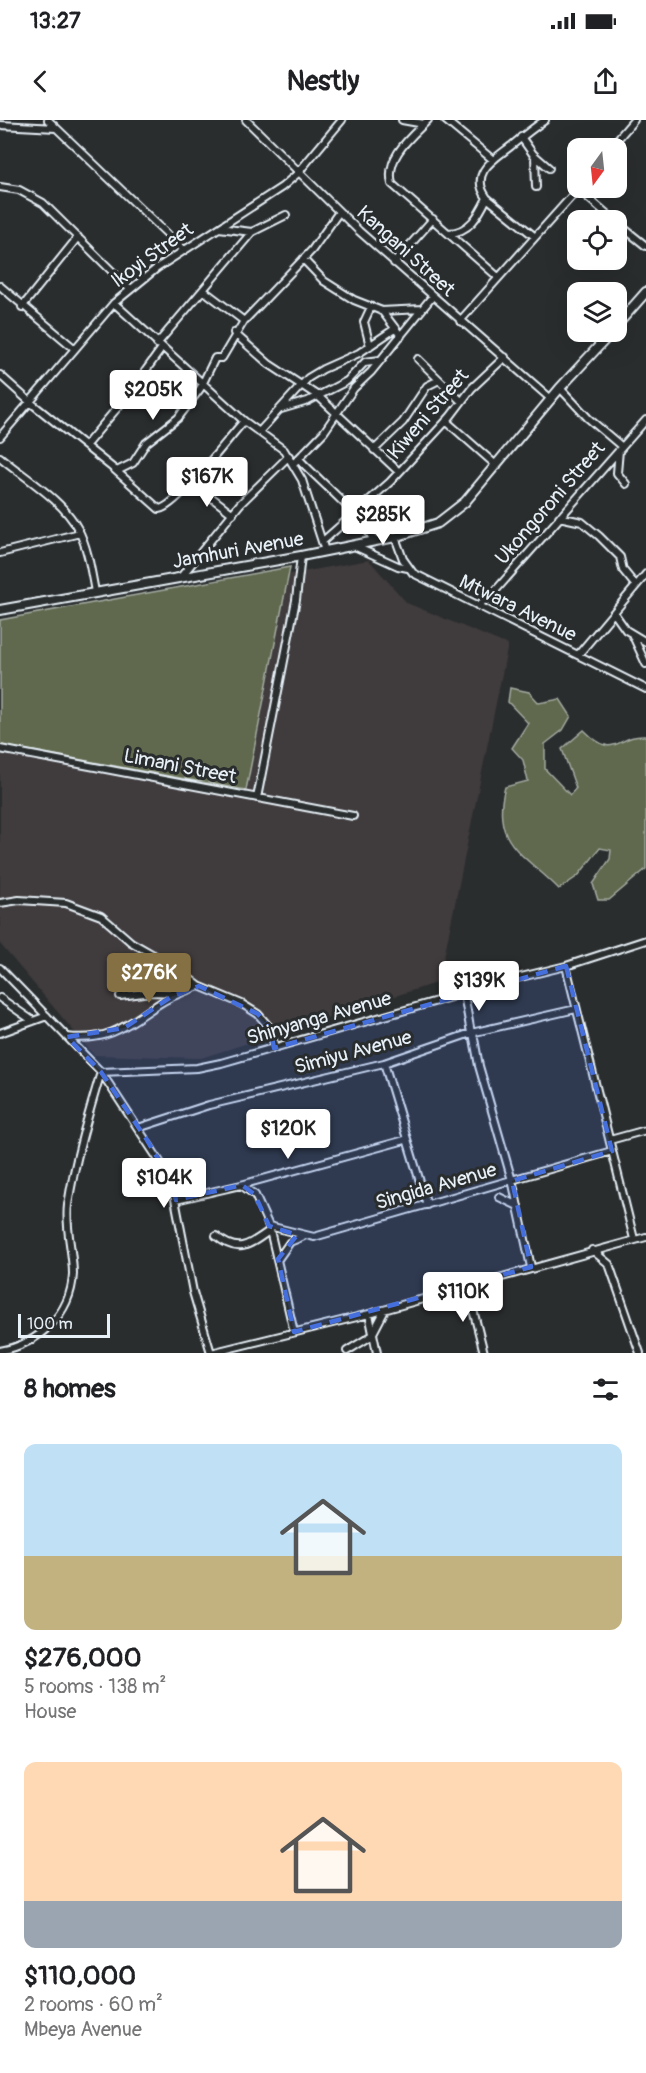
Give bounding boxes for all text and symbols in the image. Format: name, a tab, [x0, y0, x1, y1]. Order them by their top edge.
text: 13:27	[30, 7, 81, 35]
icon: back	[24, 65, 57, 98]
text: Nestly	[287, 65, 359, 98]
icon: share	[589, 65, 622, 98]
north arrow	[567, 138, 627, 198]
map controls	[567, 138, 627, 342]
street label: Kangani Street	[351, 200, 461, 303]
button: locate	[567, 210, 627, 270]
street label: Ikoyi Street	[106, 216, 199, 293]
button: layers	[567, 282, 627, 342]
street label: Kiweni Street	[382, 363, 475, 464]
pin: $205K	[111, 370, 195, 421]
text: $205K	[124, 377, 182, 402]
street label: Ukongoroni Street	[490, 436, 611, 570]
pin: $167K	[165, 457, 249, 508]
text: $167K	[181, 464, 233, 489]
pin: $285K	[341, 495, 425, 546]
text: $285K	[356, 502, 411, 527]
street label: Jamhuri Avenue	[171, 526, 306, 574]
street label: Mtwara Avenue	[455, 569, 581, 647]
street label: Limani Street	[122, 743, 239, 789]
pin: $276K	[107, 953, 191, 1004]
text: $276K	[121, 960, 177, 985]
pin: $139K	[437, 961, 521, 1012]
text: $139K	[453, 968, 505, 993]
street label: Shinyanga Avenue	[244, 985, 394, 1051]
street label: Simiyu Avenue	[292, 1024, 415, 1080]
pin: $120K	[246, 1109, 330, 1160]
text: $120K	[260, 1116, 316, 1141]
street label: Singida Avenue	[373, 1157, 500, 1215]
pin: $104K	[122, 1158, 206, 1209]
text: $104K	[136, 1165, 192, 1190]
pin: $110K	[421, 1272, 505, 1323]
text: $110K	[437, 1279, 489, 1304]
scale bar	[18, 1311, 110, 1338]
text: 100 m	[27, 1314, 73, 1334]
text: 8 homes	[24, 1373, 116, 1405]
icon: filters	[589, 1373, 622, 1406]
icon: home	[269, 1483, 377, 1591]
text: $276,000	[24, 1642, 141, 1674]
text: 5 rooms · 138 m²	[24, 1674, 166, 1699]
text: House	[24, 1699, 76, 1724]
icon: home	[269, 1801, 377, 1909]
text: $110,000	[24, 1960, 136, 1992]
text: 2 rooms · 60 m²	[24, 1992, 163, 2017]
text: Mbeya Avenue	[24, 2017, 142, 2042]

